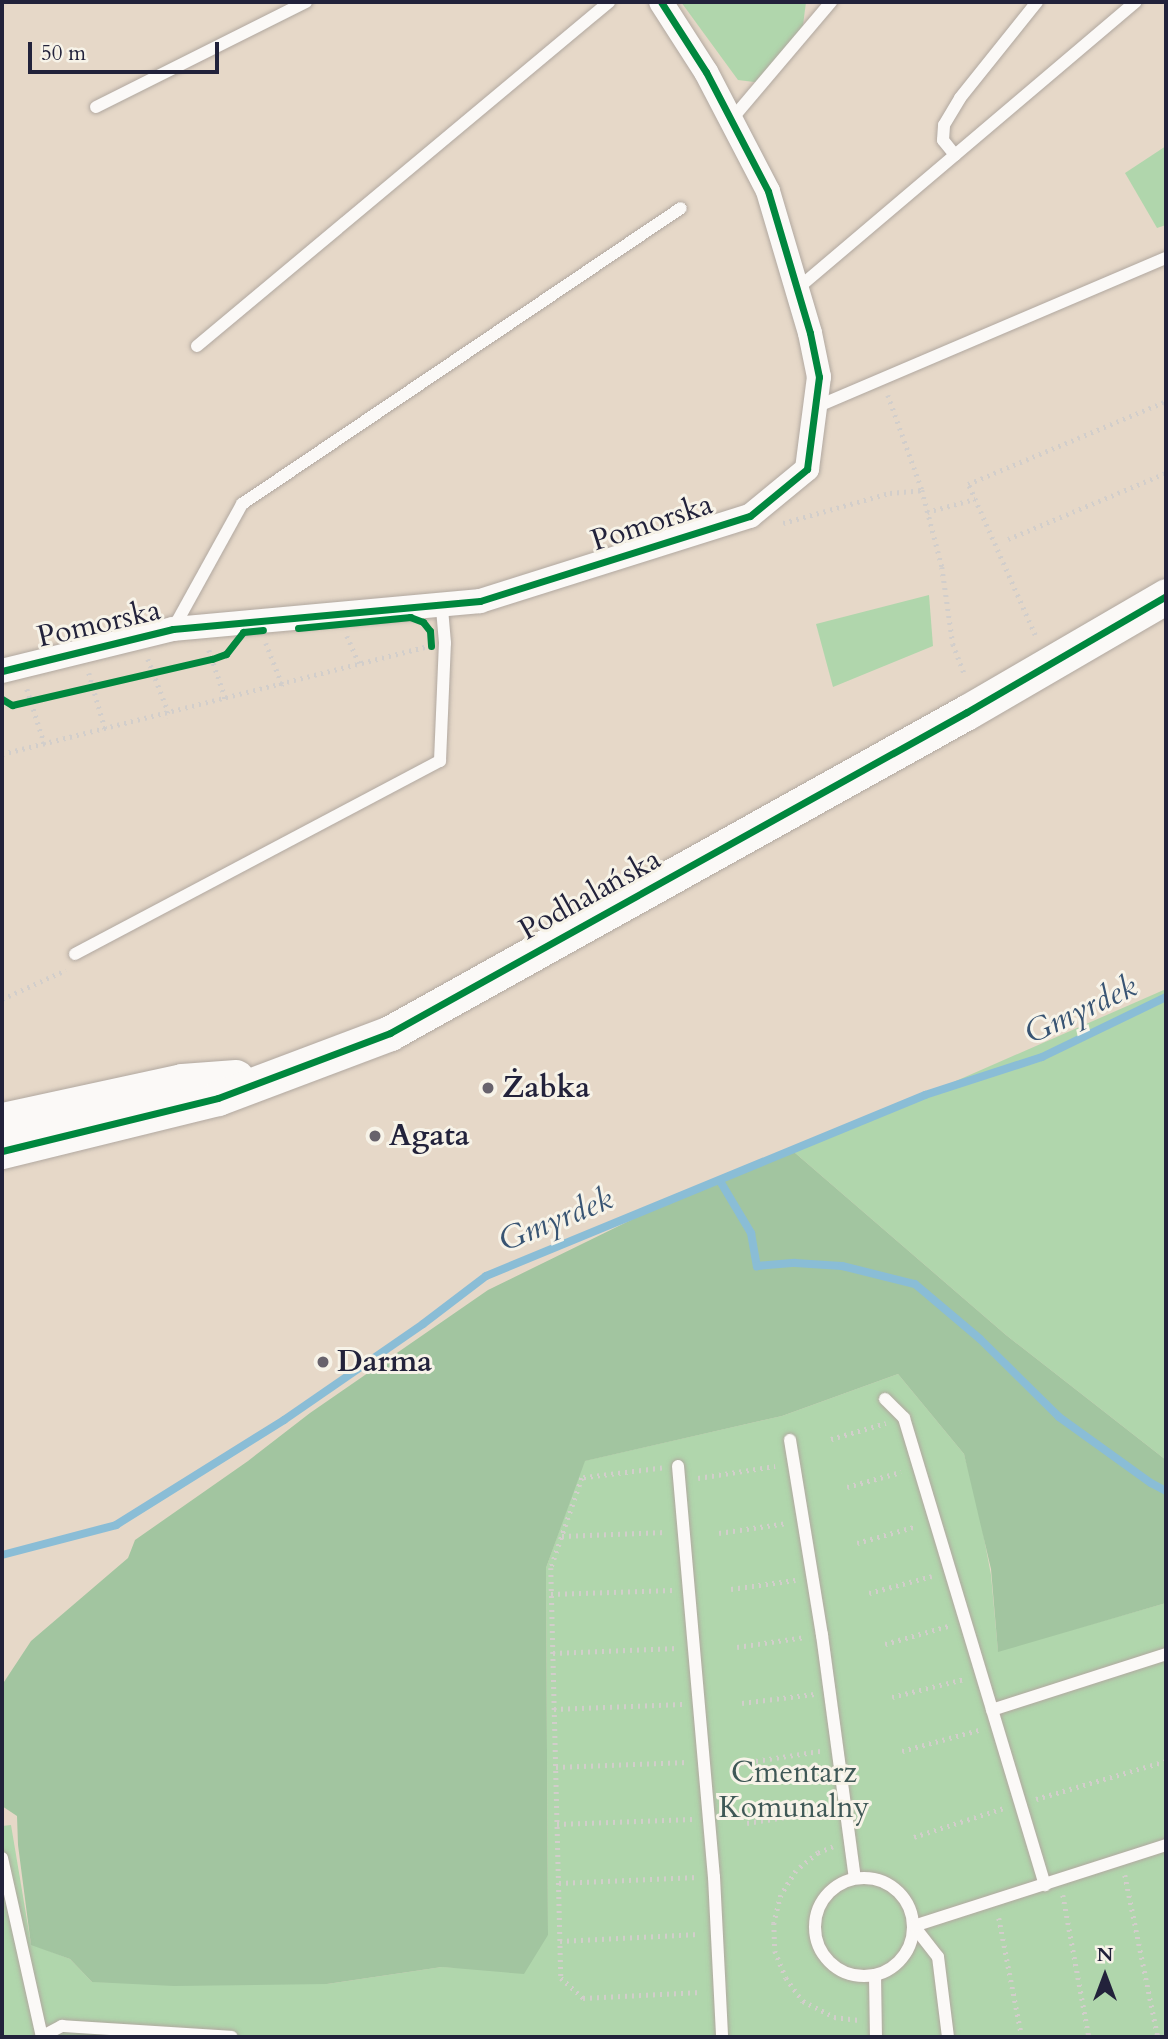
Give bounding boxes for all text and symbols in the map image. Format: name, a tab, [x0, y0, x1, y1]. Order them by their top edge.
scale bar	[32, 28, 222, 72]
text: 50 m	[41, 39, 86, 68]
street label: Pomorska	[587, 486, 717, 560]
street label: Pomorska	[34, 592, 164, 656]
street label: Podhalańska	[513, 841, 667, 949]
water label: Gmyrdek	[1019, 967, 1143, 1053]
place label: Żabka	[502, 1070, 590, 1106]
marker: Żabka	[480, 1080, 496, 1096]
place label: Agata	[389, 1118, 470, 1154]
marker: Agata	[367, 1128, 383, 1144]
water label: Gmyrdek	[494, 1180, 618, 1260]
place label: Darma	[337, 1344, 432, 1380]
marker: Darma	[315, 1354, 331, 1370]
park label: Cmentarz Komunalny	[719, 1755, 869, 1826]
north arrow	[1070, 1941, 1140, 2011]
text: N	[1097, 1942, 1113, 1968]

